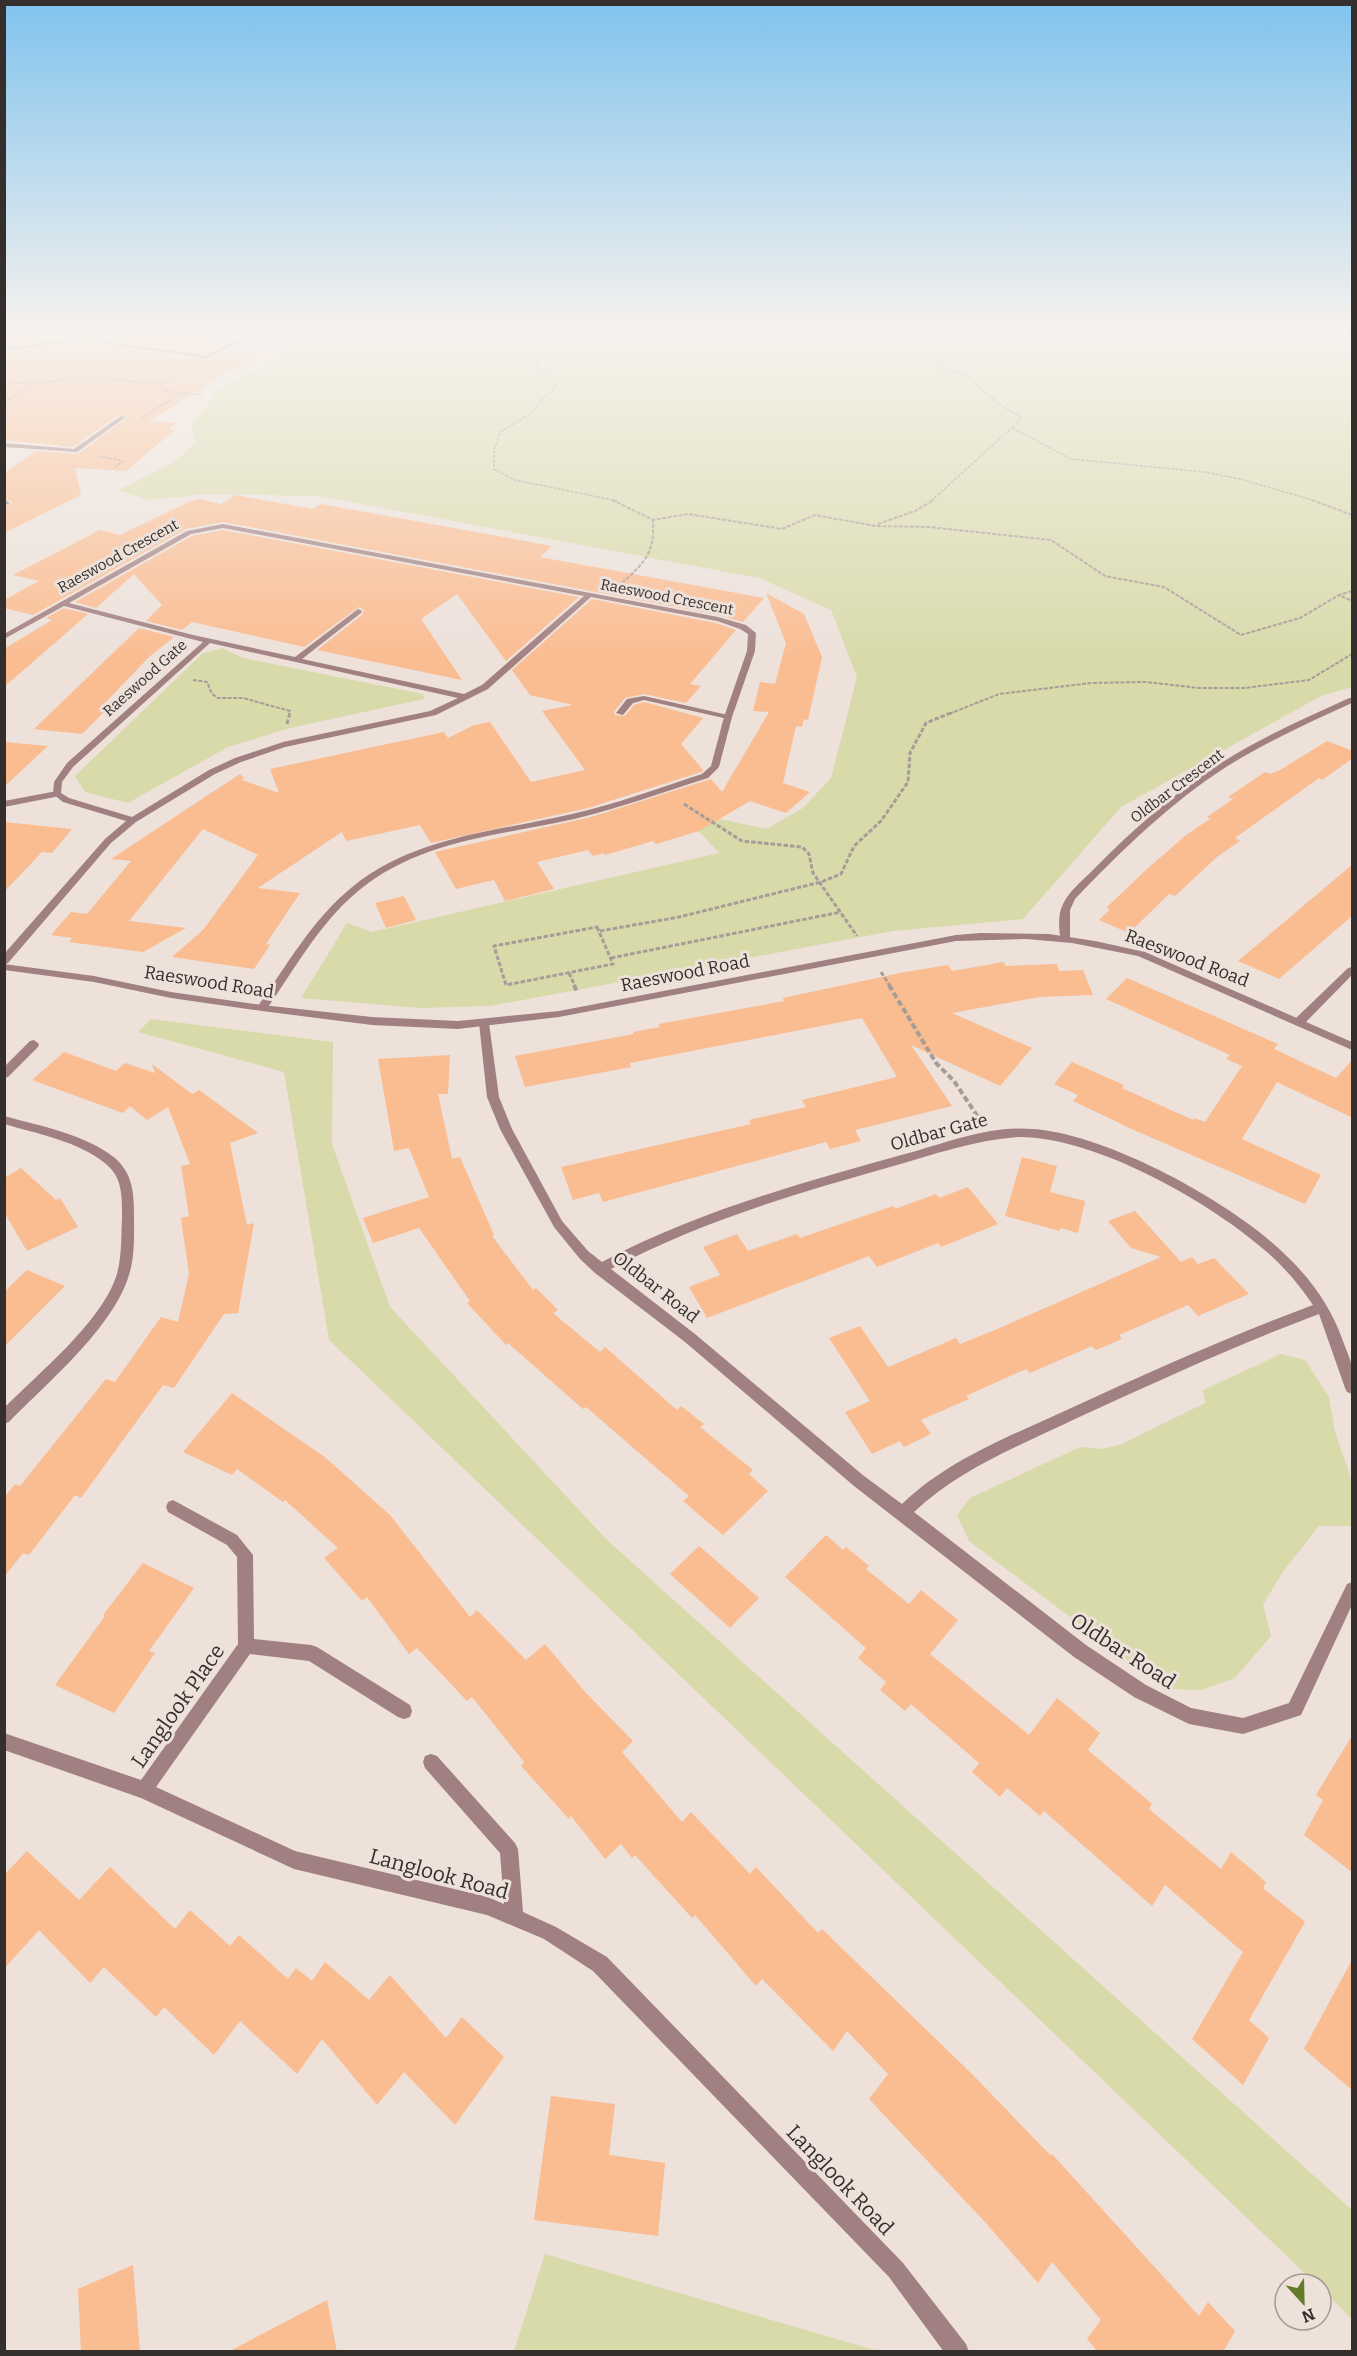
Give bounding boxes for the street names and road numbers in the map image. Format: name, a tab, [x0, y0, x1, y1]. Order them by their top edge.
street label: Raeswood Crescent	[54, 515, 182, 597]
street label: Raeswood Crescent	[599, 575, 736, 619]
street label: Raeswood Gate	[99, 636, 191, 720]
street label: Oldbar Crescent	[1127, 745, 1228, 827]
street label: Raeswood Road	[1122, 924, 1252, 992]
street label: Raeswood Road	[619, 950, 752, 996]
street label: Raeswood Road	[143, 961, 276, 1003]
street label: Oldbar Gate	[888, 1108, 990, 1156]
street label: Oldbar Road	[609, 1247, 704, 1328]
street label: Oldbar Road	[1065, 1607, 1181, 1695]
street label: Langlook Place	[126, 1639, 230, 1773]
street label: Langlook Road	[366, 1843, 512, 1905]
street label: Langlook Road	[781, 2119, 899, 2241]

